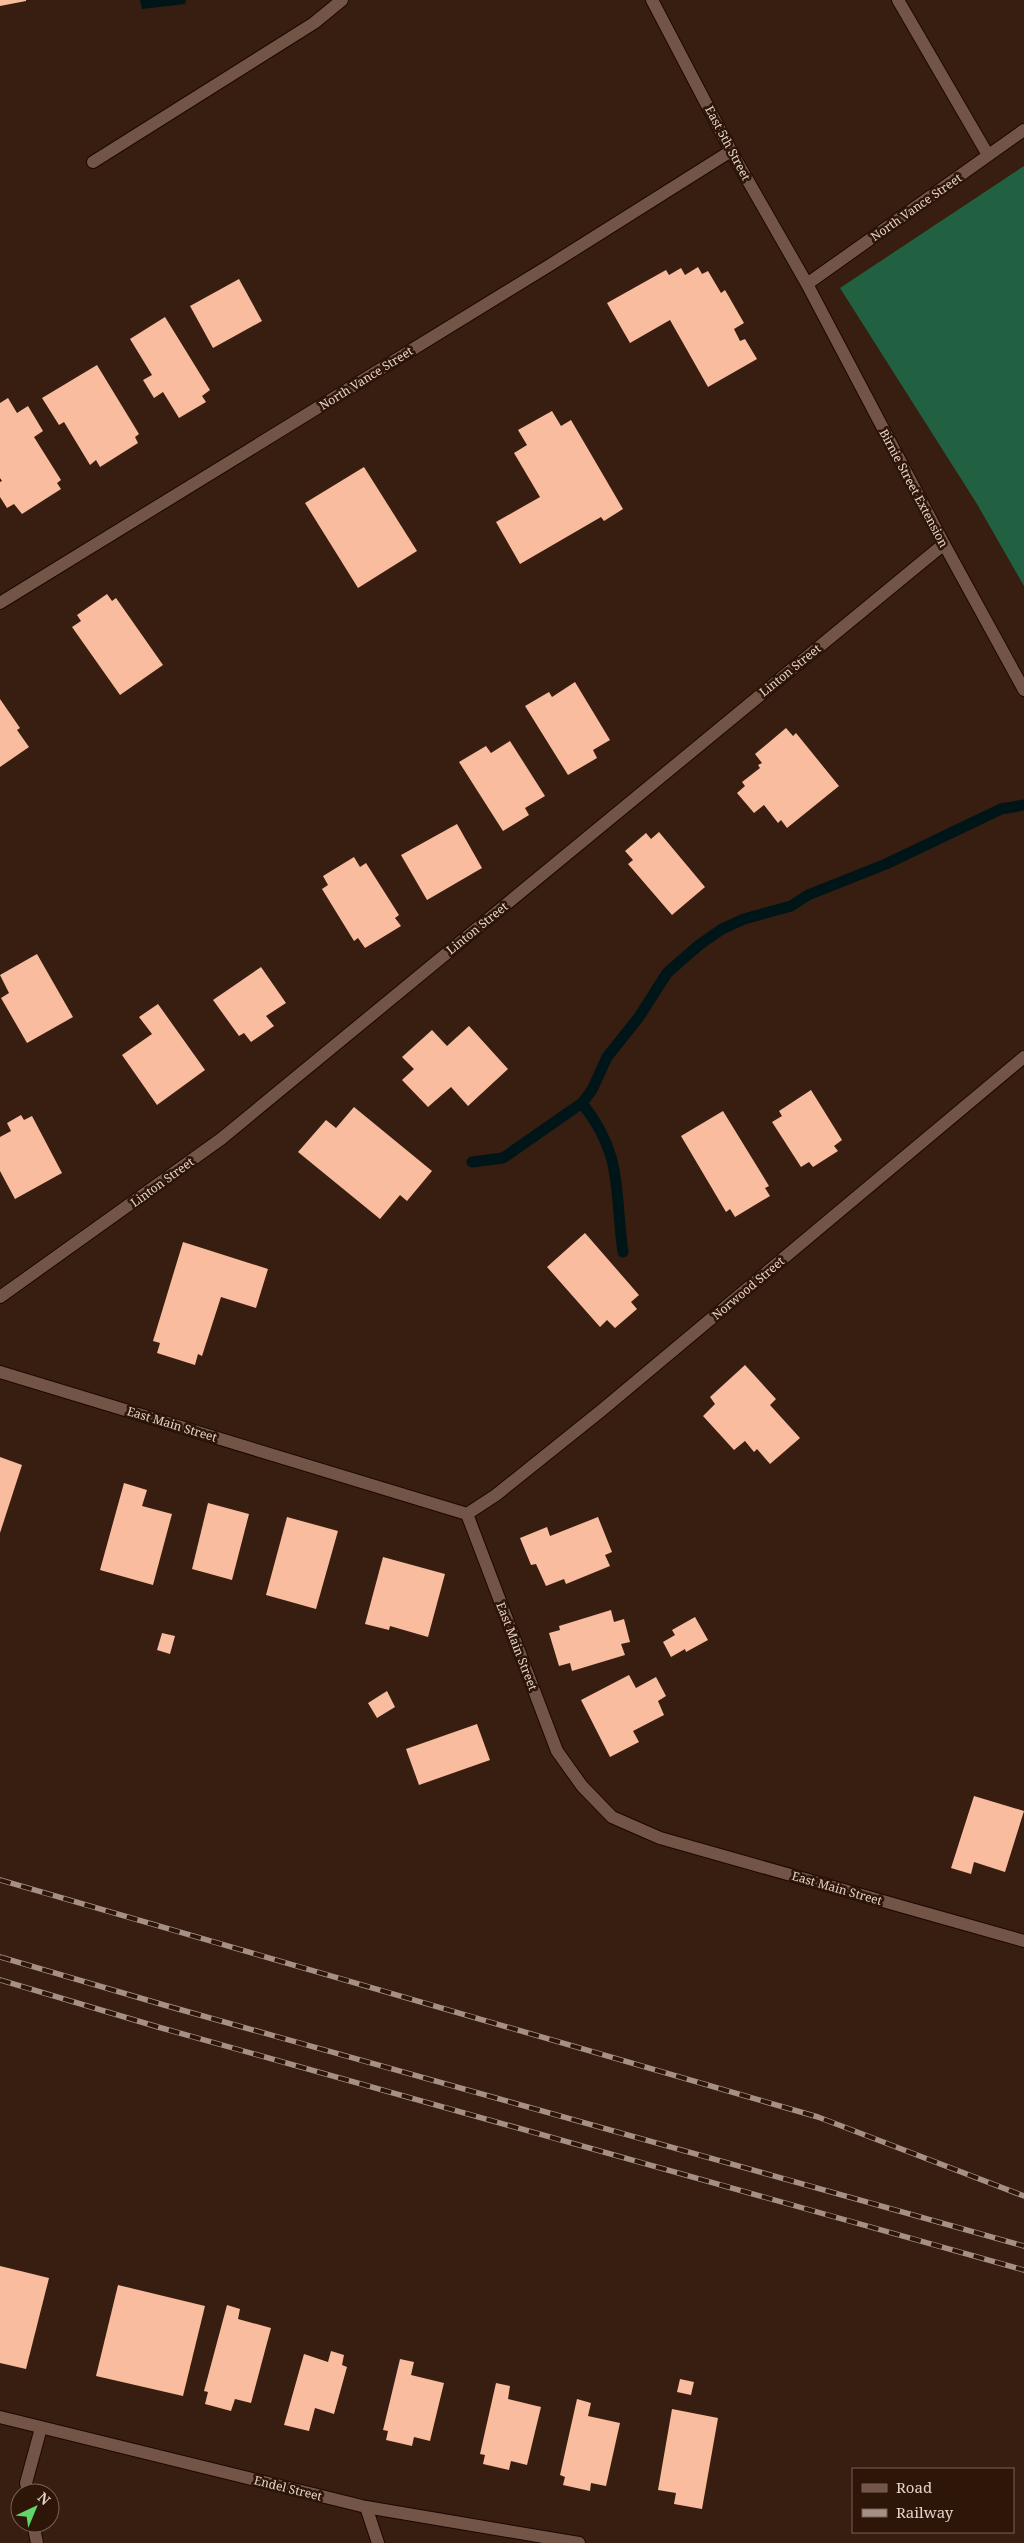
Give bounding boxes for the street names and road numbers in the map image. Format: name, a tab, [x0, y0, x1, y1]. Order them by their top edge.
street label: East 5th Street	[701, 103, 755, 183]
street label: North Vance Street	[867, 169, 965, 245]
street label: North Vance Street	[316, 342, 416, 414]
street label: Birnie Street Extension	[876, 426, 953, 550]
street label: Linton Street	[756, 640, 824, 700]
street label: Linton Street	[443, 898, 511, 958]
street label: Linton Street	[127, 1153, 197, 1211]
street label: Norwood Street	[708, 1253, 788, 1323]
street label: East Main Street	[125, 1402, 219, 1446]
street label: East Main Street	[492, 1599, 542, 1693]
street label: East Main Street	[790, 1867, 884, 1909]
street label: Endel Street	[252, 2471, 324, 2505]

